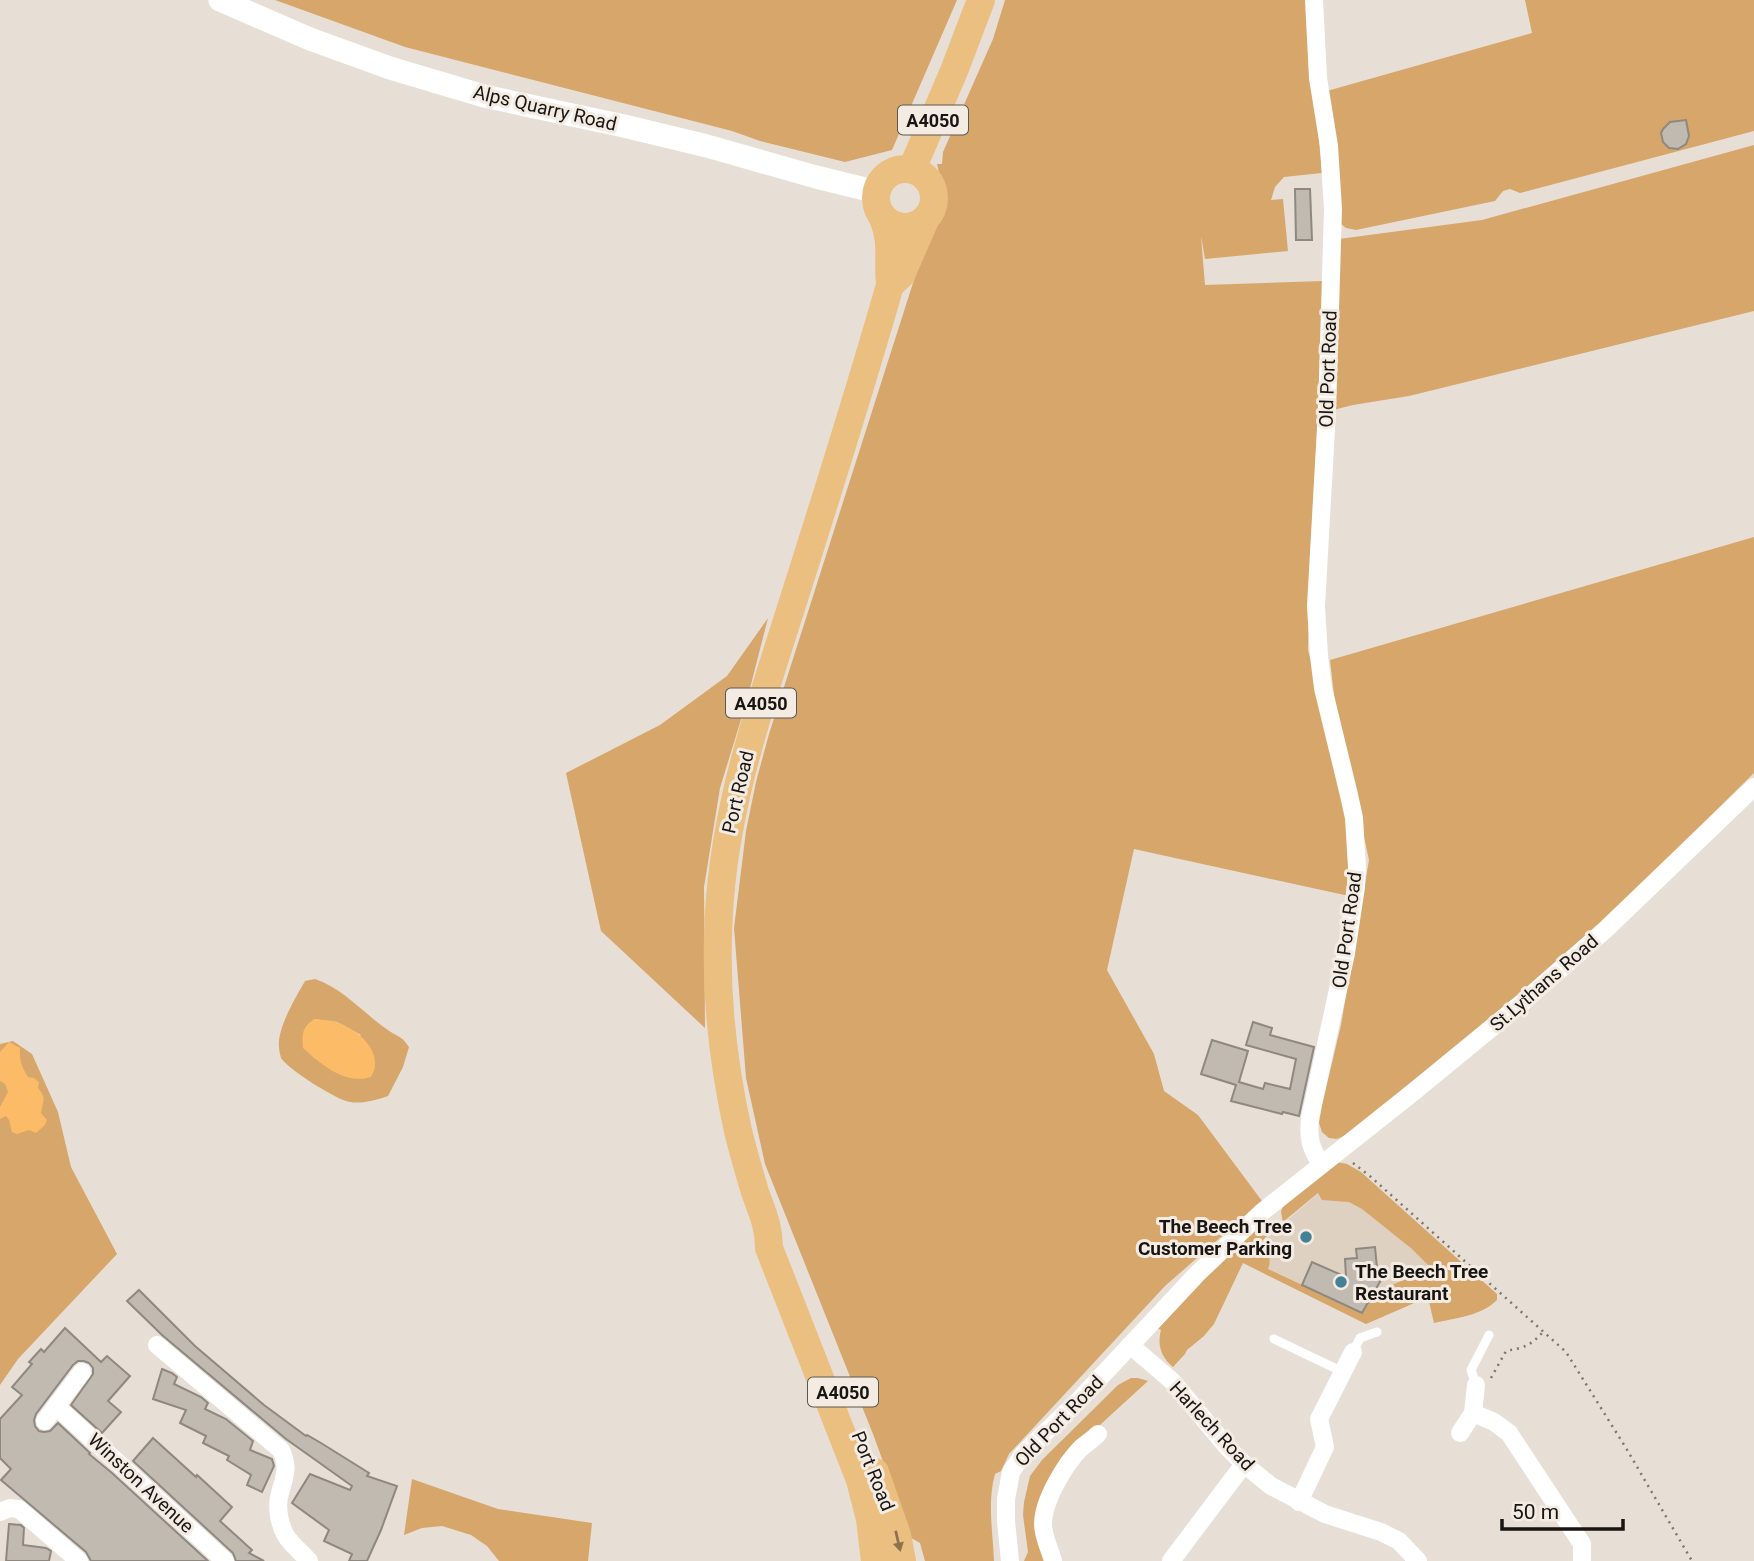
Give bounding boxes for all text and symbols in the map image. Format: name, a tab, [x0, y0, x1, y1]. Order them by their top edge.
street label: Alps Quarry Road	[471, 80, 619, 136]
road number: A4050	[898, 106, 968, 134]
street label: Old Port Road	[1314, 310, 1342, 428]
road number: A4050	[726, 688, 796, 718]
street label: Port Road	[717, 748, 759, 836]
street label: Old Port Road	[1327, 870, 1367, 990]
street label: St.Lythans Road	[1485, 930, 1603, 1036]
place label: The Beech Tree Customer Parking	[1138, 1215, 1292, 1260]
marker: The Beech Tree Customer Parking	[1298, 1229, 1314, 1245]
place label: The Beech Tree Restaurant	[1355, 1260, 1488, 1305]
marker: The Beech Tree Restaurant	[1333, 1274, 1349, 1290]
street label: Old Port Road	[1010, 1371, 1108, 1471]
street label: Harlech Road	[1165, 1377, 1259, 1475]
road number: A4050	[808, 1378, 878, 1406]
street label: Winston Avenue	[83, 1428, 199, 1538]
street label: Port Road	[847, 1428, 899, 1514]
scale bar	[1502, 1488, 1623, 1532]
text: 50 m	[1512, 1500, 1559, 1524]
one-way arrow	[893, 1530, 904, 1552]

